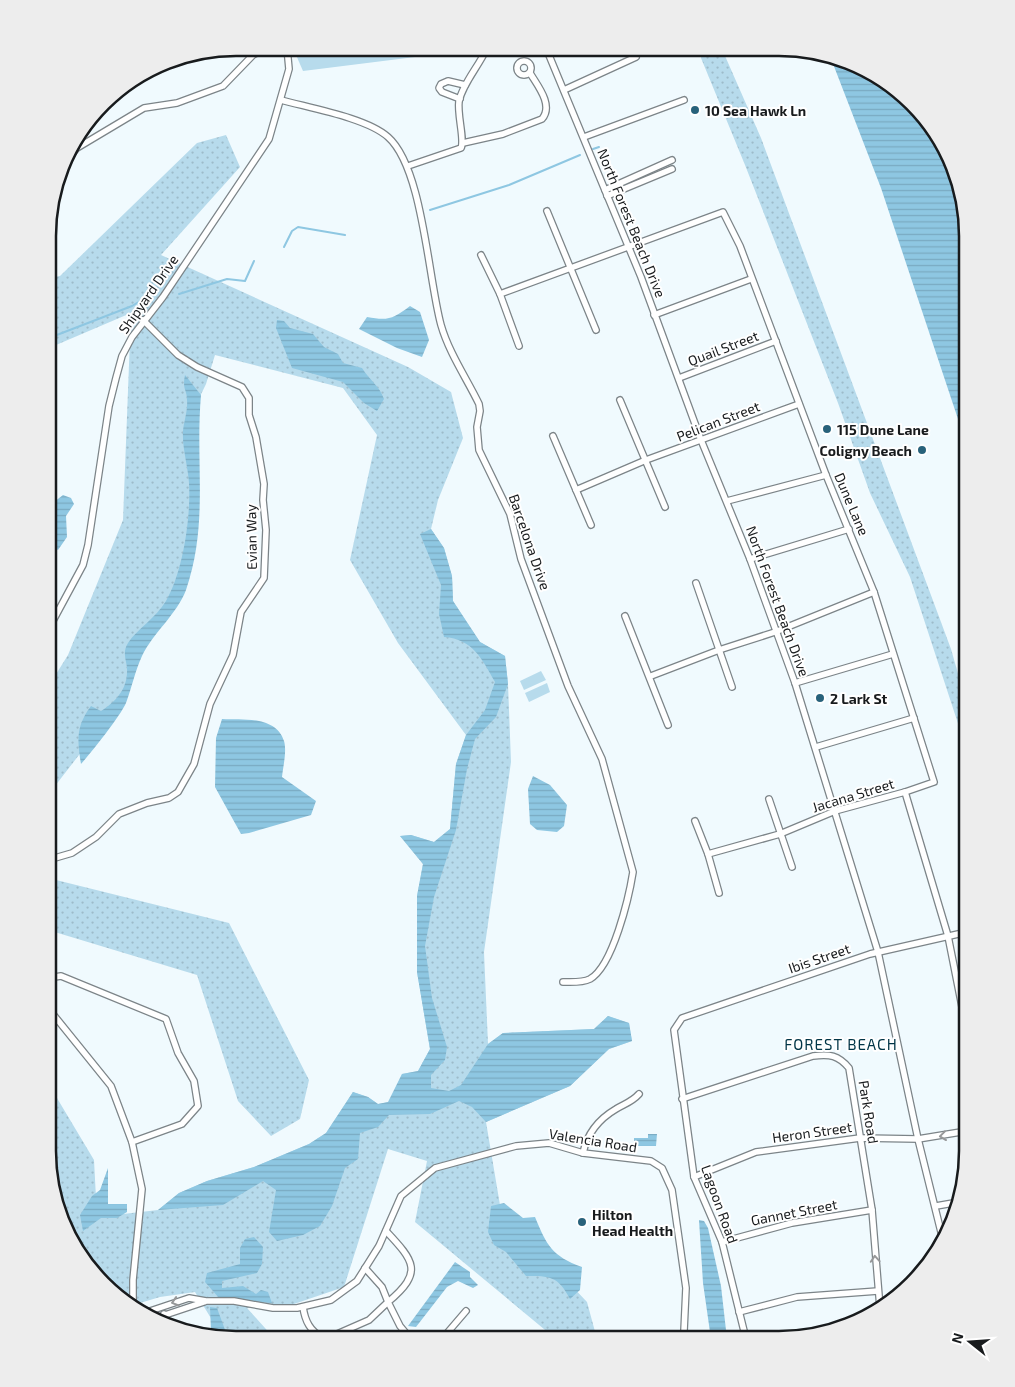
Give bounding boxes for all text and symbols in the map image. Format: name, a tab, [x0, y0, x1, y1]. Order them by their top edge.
place label: 10 Sea Hawk Ln	[705, 102, 806, 119]
marker: 10 Sea Hawk Ln	[689, 104, 701, 116]
street label: North Forest Beach Drive	[594, 146, 670, 300]
street label: Shipyard Drive	[115, 251, 181, 337]
street label: Quail Street	[685, 327, 761, 369]
street label: Pelican Street	[674, 397, 762, 445]
place label: 115 Dune Lane	[837, 421, 929, 438]
marker: 115 Dune Lane	[821, 423, 833, 435]
place label: Coligny Beach	[819, 442, 912, 459]
marker: Coligny Beach	[916, 444, 928, 456]
street label: Dune Lane	[831, 470, 873, 538]
street label: Barcelona Drive	[506, 492, 554, 592]
street label: Evian Way	[242, 503, 260, 570]
street label: North Forest Beach Drive	[743, 523, 813, 679]
place label: 2 Lark St	[830, 690, 888, 707]
marker: 2 Lark St	[814, 692, 826, 704]
street label: Jacana Street	[810, 774, 896, 816]
street label: Ibis Street	[786, 940, 852, 976]
district label: FOREST BEACH	[784, 1035, 898, 1053]
street label: Park Road	[856, 1079, 882, 1145]
street label: Heron Street	[771, 1118, 853, 1146]
street label: Valencia Road	[548, 1125, 638, 1155]
one-way arrow	[938, 1130, 946, 1141]
street label: Lagoon Road	[698, 1163, 742, 1245]
street label: Gannet Street	[749, 1195, 839, 1229]
place label: Hilton Head Health	[592, 1206, 673, 1239]
marker: Hilton Head Health	[576, 1216, 588, 1228]
one-way arrow	[870, 1255, 881, 1263]
one-way arrow	[171, 1297, 179, 1307]
north arrow	[945, 1317, 995, 1367]
text: N	[947, 1331, 967, 1345]

